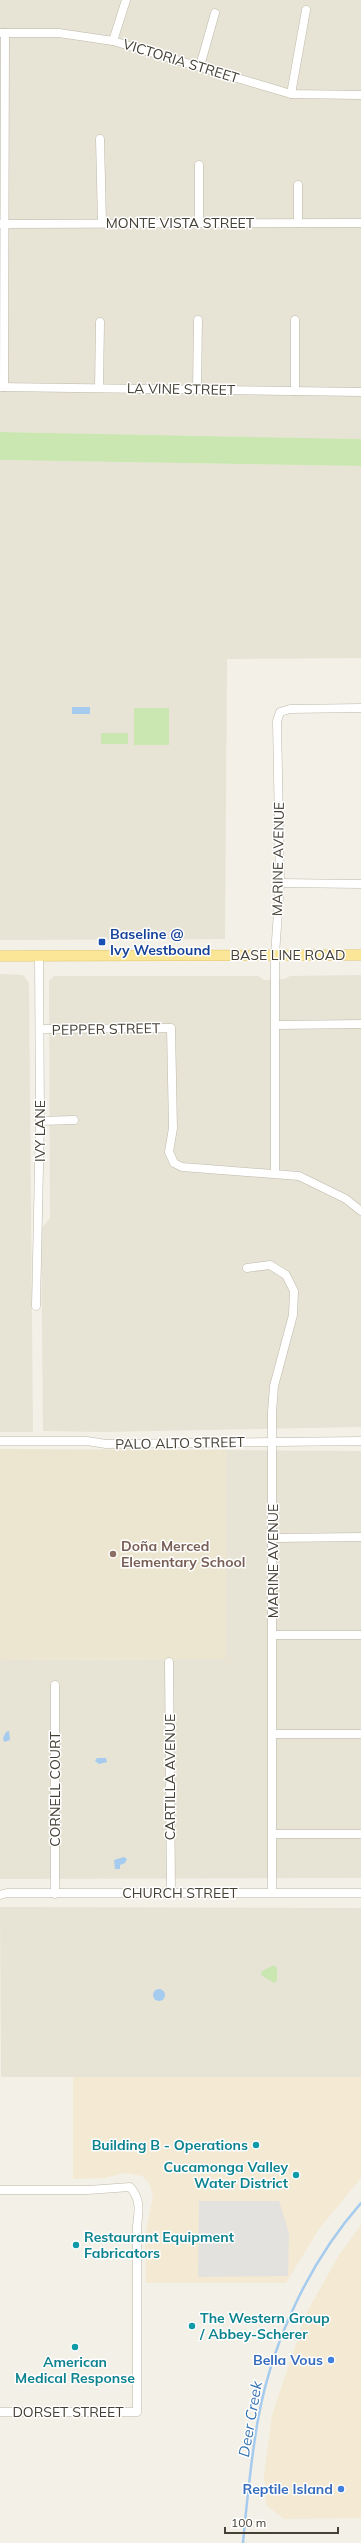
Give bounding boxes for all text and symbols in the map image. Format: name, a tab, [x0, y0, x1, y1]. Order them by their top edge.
street label: VICTORIA STREET	[121, 35, 242, 87]
street label: MONTE VISTA STREET	[106, 214, 255, 232]
street label: LA VINE STREET	[127, 379, 236, 399]
street label: MARINE AVENUE	[268, 802, 288, 916]
place label: Baseline @ Ivy Westbound	[110, 925, 211, 959]
marker: Baseline @ Ivy Westbound	[97, 937, 107, 947]
street label: BASE LINE ROAD	[231, 946, 345, 964]
street label: PEPPER STREET	[52, 1019, 161, 1039]
street label: IVY LANE	[31, 1100, 49, 1162]
street label: PALO ALTO STREET	[115, 1433, 246, 1453]
street label: MARINE AVENUE	[264, 1504, 282, 1618]
place label: Doña Merced Elementary School	[121, 1537, 245, 1571]
marker: Doña Merced Elementary School	[108, 1549, 118, 1559]
street label: CARTILLA AVENUE	[161, 1714, 179, 1840]
street label: CORNELL COURT	[46, 1731, 64, 1847]
street label: CHURCH STREET	[122, 1884, 238, 1902]
place label: Building B - Operations	[92, 2136, 248, 2154]
marker: Building B - Operations	[251, 2140, 261, 2150]
place label: Cucamonga Valley Water District	[164, 2158, 289, 2192]
marker: Cucamonga Valley Water District	[291, 2170, 301, 2180]
place label: Restaurant Equipment Fabricators	[84, 2228, 235, 2262]
marker: Restaurant Equipment Fabricators	[71, 2240, 81, 2250]
place label: The Western Group / Abbey-Scherer	[199, 2309, 330, 2343]
marker: The Western Group / Abbey-Scherer	[187, 2321, 197, 2331]
marker: American Medical Response	[70, 2342, 80, 2352]
place label: Bella Vous	[253, 2351, 323, 2369]
place label: American Medical Response	[15, 2353, 135, 2387]
marker: Bella Vous	[326, 2355, 336, 2365]
water label: Deer Creek	[234, 2378, 266, 2458]
street label: DORSET STREET	[12, 2403, 124, 2421]
place label: Reptile Island	[243, 2480, 333, 2498]
marker: Reptile Island	[336, 2484, 346, 2494]
scale bar	[225, 2509, 338, 2535]
text: 100 m	[231, 2515, 266, 2530]

